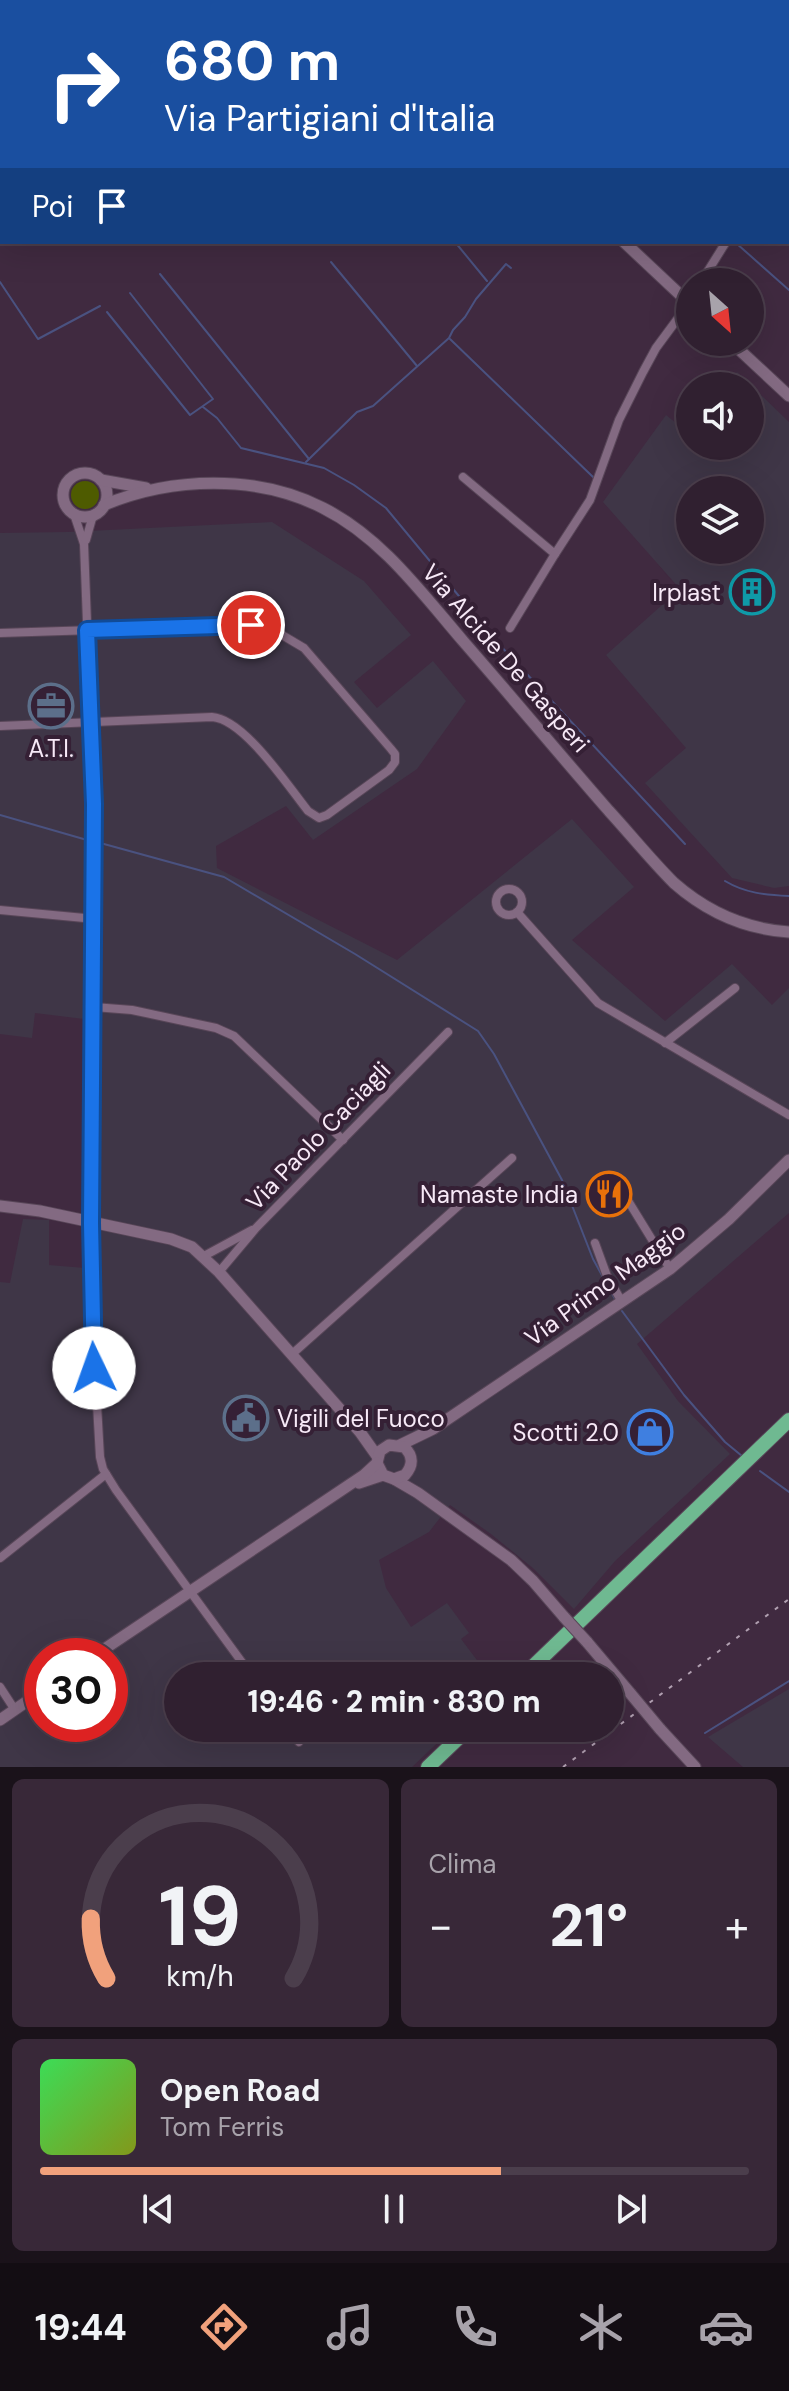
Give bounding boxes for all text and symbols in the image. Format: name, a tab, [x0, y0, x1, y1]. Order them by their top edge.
text: 680 m	[164, 24, 340, 97]
icon: right	[32, 32, 136, 136]
text: Via Partigiani d'Italia	[164, 95, 495, 142]
icon: arrive	[90, 184, 134, 228]
text: Poi	[32, 187, 74, 226]
north arrow	[676, 268, 764, 356]
map controls	[676, 268, 764, 564]
button: sound	[676, 372, 764, 460]
button: layers	[676, 476, 764, 564]
street label: Via Alcide De Gasperi	[416, 557, 596, 759]
building icon: Irplast	[728, 568, 776, 616]
place label: Irplast	[652, 577, 721, 608]
pin	[217, 591, 285, 659]
icon: arrive	[229, 603, 273, 647]
office icon: A.T.I.	[27, 682, 75, 730]
place label: A.T.I.	[28, 733, 74, 764]
street label: Via Paolo Caciagli	[239, 1055, 397, 1217]
restaurant icon: Namaste India	[585, 1170, 633, 1218]
place label: Namaste India	[420, 1179, 578, 1210]
street label: Via Primo Maggio	[518, 1215, 692, 1353]
position arrow	[52, 1326, 136, 1410]
public building icon: Vigili del Fuoco	[222, 1394, 270, 1442]
place label: Vigili del Fuoco	[277, 1403, 445, 1434]
shop icon: Scotti 2.0	[626, 1408, 674, 1456]
place label: Scotti 2.0	[513, 1417, 619, 1448]
speed limit sign: 30	[24, 1638, 128, 1742]
text: 19:46 · 2 min · 830 m	[247, 1682, 541, 1721]
text: Clima	[429, 1847, 497, 1881]
text: 19	[159, 1862, 242, 1971]
text: 21°	[549, 1886, 628, 1965]
text: −	[429, 1897, 453, 1955]
text: +	[725, 1897, 749, 1955]
text: km/h	[166, 1958, 234, 1995]
text: Open Road	[160, 2071, 320, 2110]
text: Tom Ferris	[160, 2110, 284, 2144]
icon: previous	[136, 2187, 180, 2231]
icon: pause	[372, 2187, 416, 2231]
icon: next	[609, 2187, 653, 2231]
icon: directions	[196, 2299, 252, 2355]
icon: music	[322, 2299, 378, 2355]
icon: phone	[447, 2299, 503, 2355]
icon: climate	[573, 2299, 629, 2355]
icon: car	[698, 2299, 754, 2355]
text: 19:44	[35, 2304, 127, 2351]

